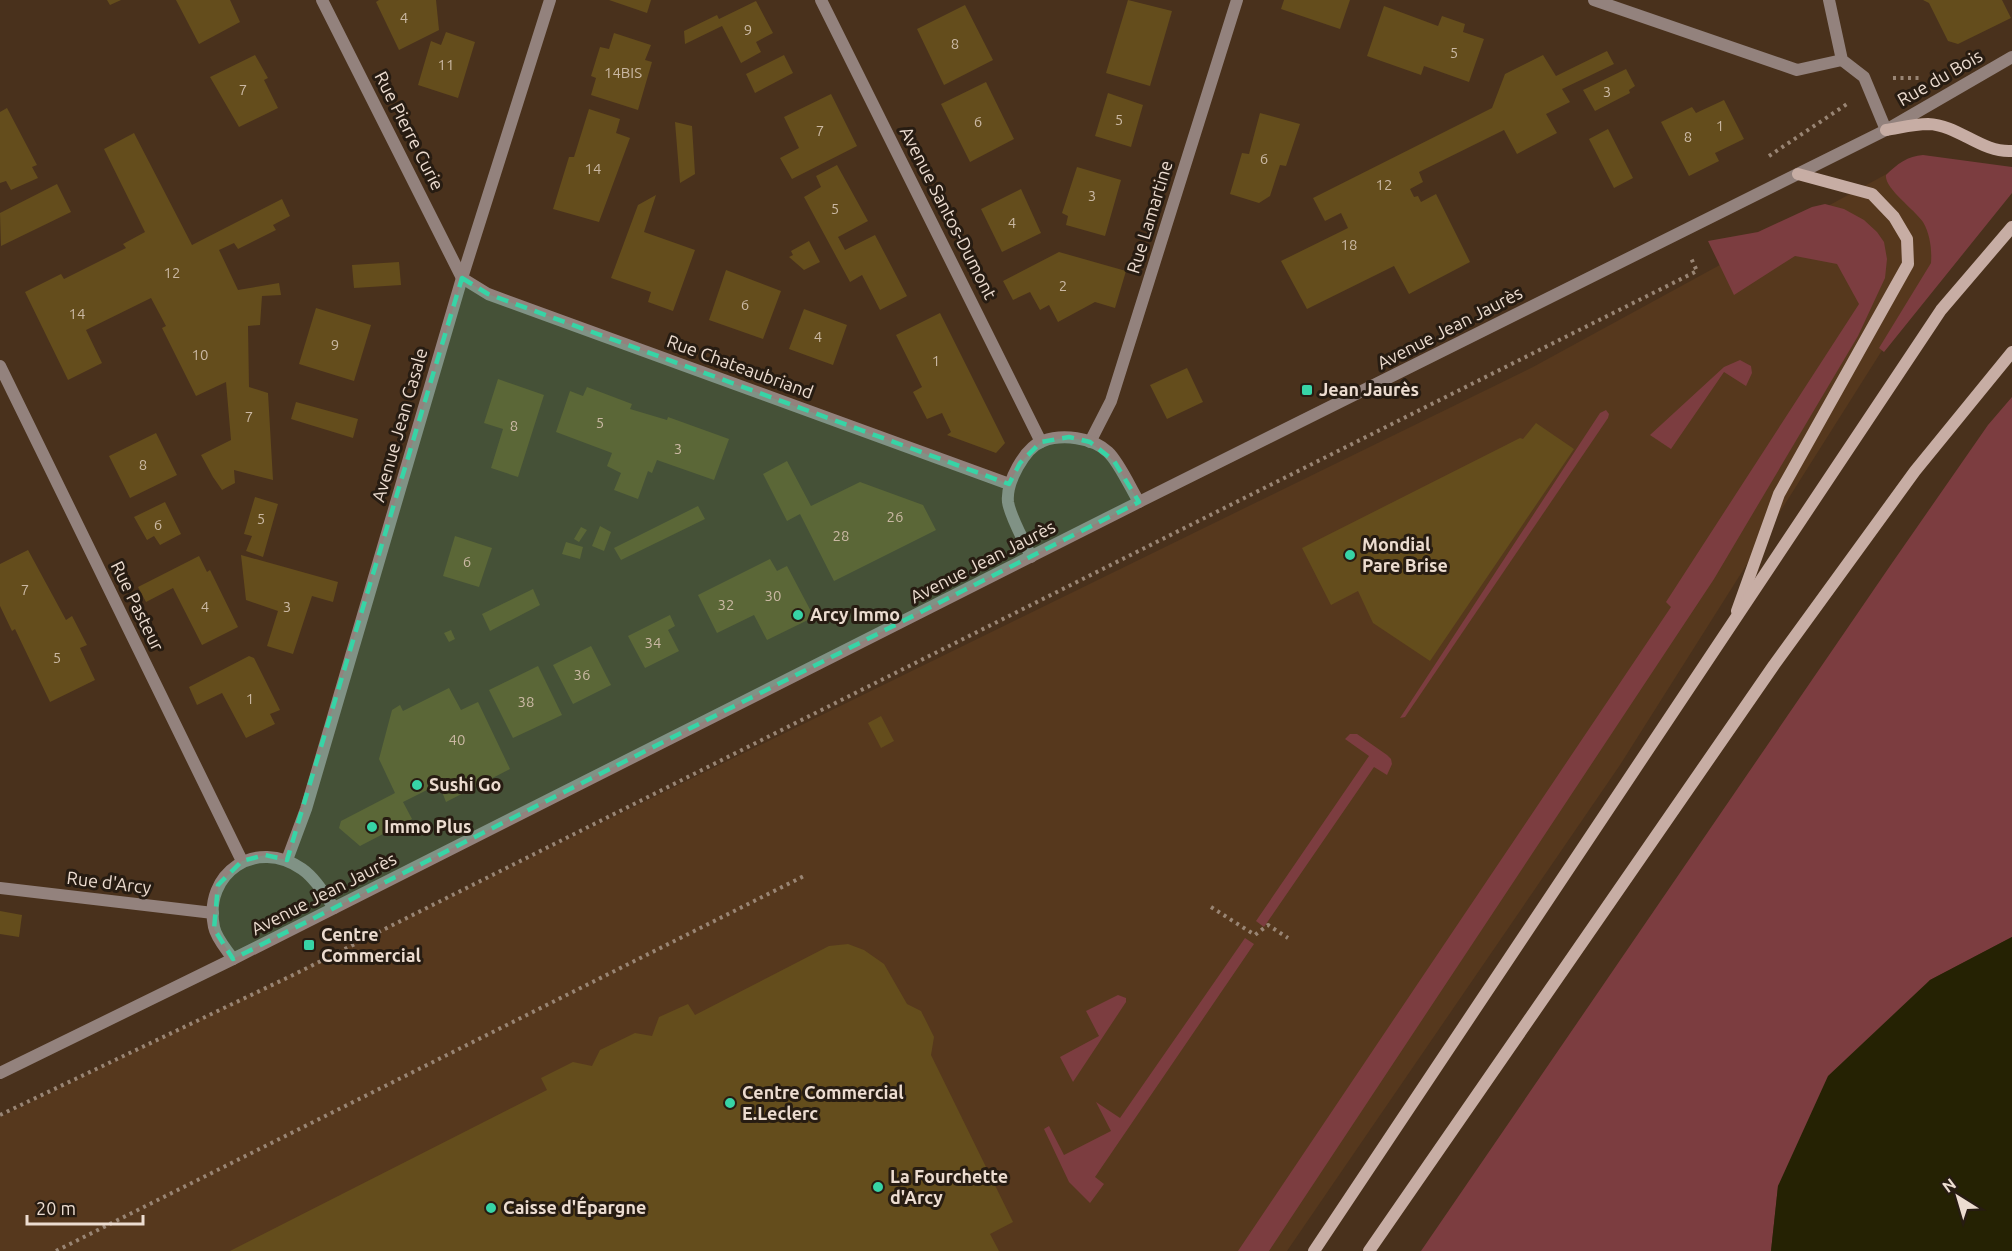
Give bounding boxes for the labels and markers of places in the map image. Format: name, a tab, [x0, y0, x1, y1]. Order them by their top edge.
place label: Jean Jaurès	[1319, 379, 1419, 399]
marker: Jean Jaurès	[1300, 383, 1314, 397]
place label: Mondial Pare Brise	[1362, 534, 1448, 575]
marker: Mondial Pare Brise	[1343, 548, 1357, 562]
place label: Arcy Immo	[810, 604, 900, 624]
marker: Arcy Immo	[791, 608, 805, 622]
place label: Sushi Go	[429, 774, 501, 794]
marker: Sushi Go	[410, 778, 424, 792]
place label: Immo Plus	[384, 816, 471, 836]
marker: Immo Plus	[365, 820, 379, 834]
place label: Centre Commercial	[321, 924, 421, 965]
marker: Centre Commercial	[302, 938, 316, 952]
place label: Centre Commercial E.Leclerc	[742, 1082, 904, 1123]
marker: Centre Commercial E.Leclerc	[723, 1096, 737, 1110]
place label: La Fourchette d'Arcy	[890, 1166, 1008, 1207]
marker: La Fourchette d'Arcy	[871, 1180, 885, 1194]
place label: Caisse d'Épargne	[503, 1196, 646, 1217]
marker: Caisse d'Épargne	[484, 1201, 498, 1215]

